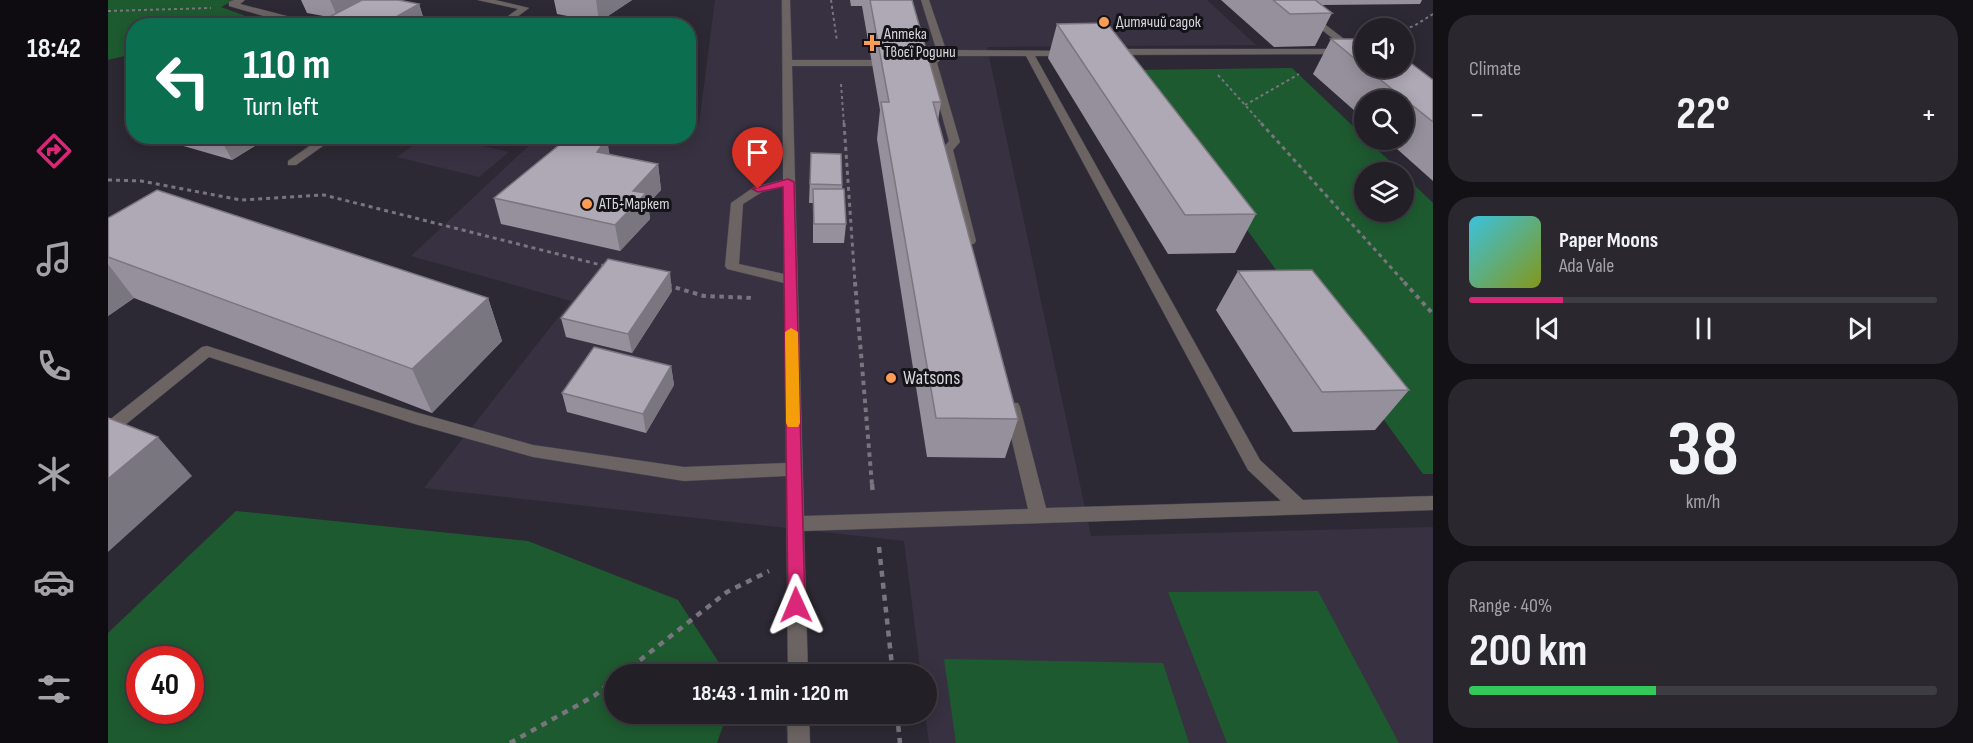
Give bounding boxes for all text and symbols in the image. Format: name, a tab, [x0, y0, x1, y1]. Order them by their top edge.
place label: Дитячий садок	[1116, 13, 1202, 32]
marker: Дитячий садок	[1097, 15, 1111, 29]
map controls	[1354, 18, 1414, 222]
button: sound	[1354, 18, 1414, 78]
place label: Аптека Твоєї Родини	[883, 25, 956, 62]
text: 18:42	[27, 33, 81, 65]
marker: Аптека Твоєї Родини	[865, 36, 879, 50]
text: 110 m	[243, 40, 330, 91]
icon: left	[144, 42, 222, 120]
text: Climate	[1469, 57, 1521, 81]
text: 22°	[1676, 87, 1730, 142]
button: search	[1354, 90, 1414, 150]
text: Turn left	[243, 91, 319, 123]
text: −	[1469, 95, 1485, 135]
text: +	[1921, 95, 1937, 135]
pin	[732, 127, 783, 189]
icon: directions	[33, 130, 75, 172]
icon: arrive	[741, 136, 774, 169]
button: layers	[1354, 162, 1414, 222]
place label: АТБ-Маркет	[598, 195, 669, 214]
marker: АТБ-Маркет	[580, 197, 594, 211]
text: Paper Moons	[1559, 227, 1658, 254]
icon: music	[33, 238, 75, 280]
text: Ada Vale	[1559, 254, 1614, 278]
icon: previous	[1531, 312, 1564, 345]
icon: pause	[1687, 312, 1720, 345]
icon: next	[1843, 312, 1876, 345]
icon: phone	[33, 345, 75, 387]
place label: Watsons	[903, 366, 960, 390]
marker: Watsons	[884, 371, 898, 385]
text: 38	[1667, 404, 1739, 497]
icon: climate	[33, 453, 75, 495]
text: km/h	[1686, 490, 1720, 514]
icon: car	[33, 561, 75, 603]
position arrow	[764, 573, 828, 637]
text: Range · 40%	[1469, 594, 1552, 618]
text: 200 km	[1469, 624, 1587, 679]
speed limit sign: 40	[126, 646, 204, 724]
icon: filters	[33, 668, 75, 710]
text: 18:43 · 1 min · 120 m	[692, 680, 849, 707]

